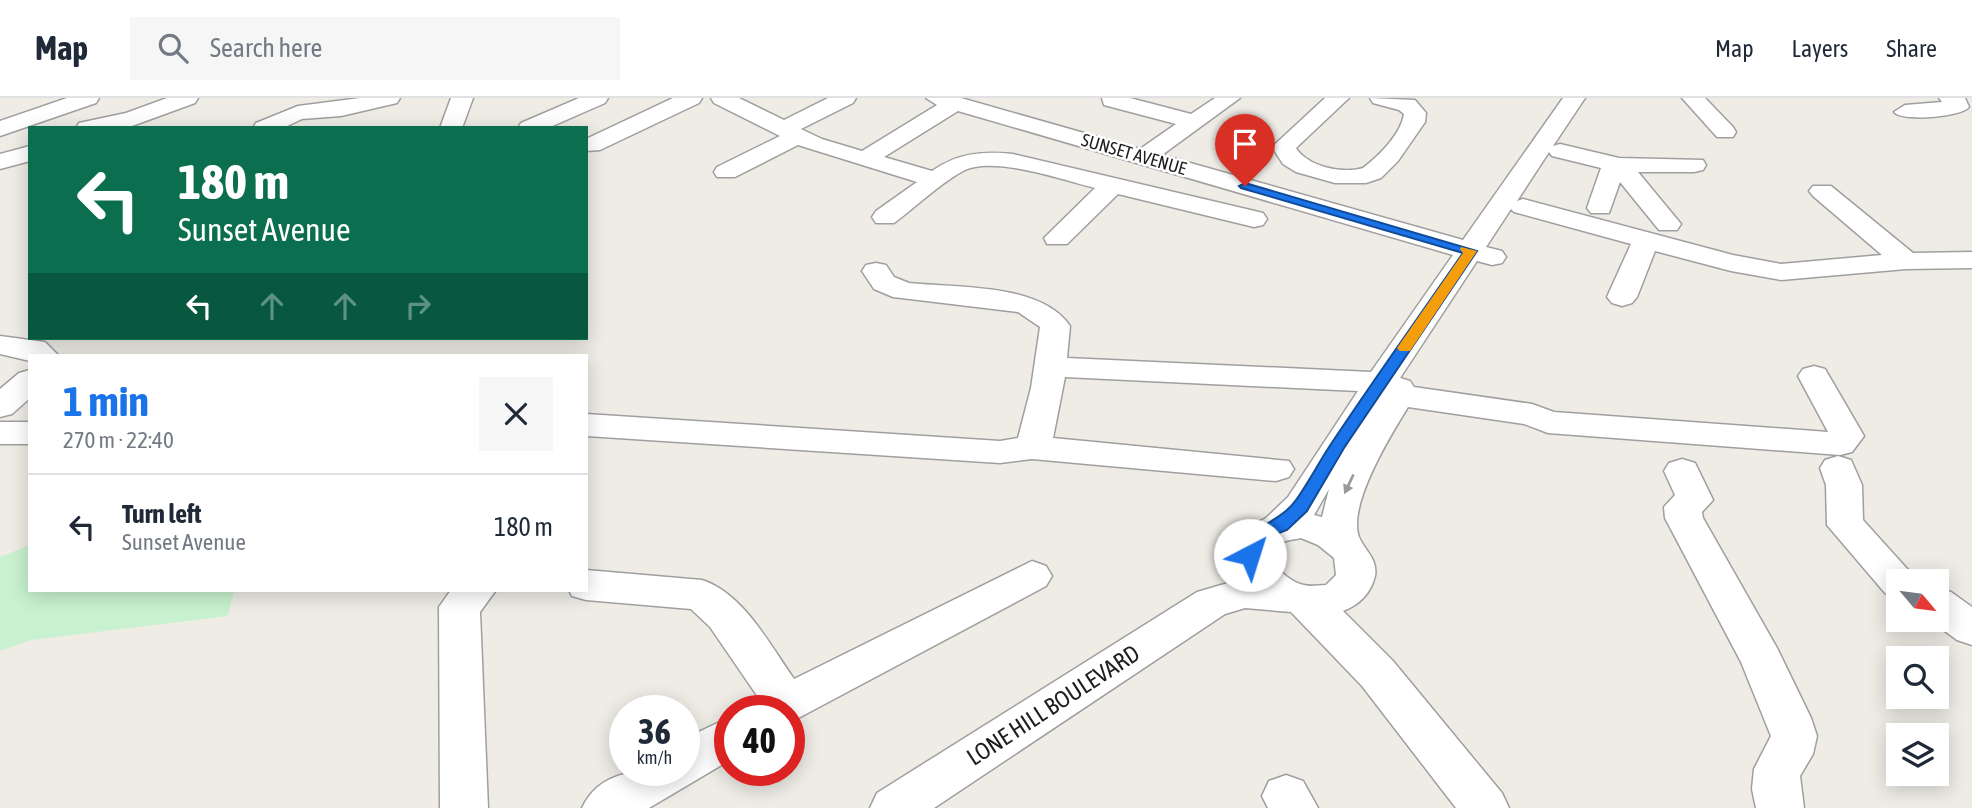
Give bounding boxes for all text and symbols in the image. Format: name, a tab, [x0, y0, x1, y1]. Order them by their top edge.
search box	[130, 17, 620, 80]
text: Map	[35, 29, 88, 67]
icon: search	[154, 29, 192, 67]
text: Search here	[210, 33, 322, 63]
text: Map	[1715, 35, 1754, 62]
text: Layers	[1792, 35, 1848, 62]
text: Share	[1886, 35, 1937, 62]
pin	[1215, 114, 1275, 186]
icon: arrive	[1226, 125, 1264, 163]
street label: SUNSET AVENUE	[1079, 129, 1189, 179]
text: 180 m	[178, 153, 289, 209]
icon: left	[63, 154, 154, 245]
text: Sunset Avenue	[178, 211, 350, 248]
icon: left	[180, 287, 218, 325]
icon: ahead	[253, 287, 291, 325]
icon: ahead	[326, 287, 364, 325]
icon: right	[399, 287, 437, 325]
text: 1 min	[63, 377, 149, 425]
button: close	[479, 377, 553, 451]
text: 270 m · 22:40	[63, 427, 174, 453]
one-way arrow	[1343, 473, 1354, 494]
text: Turn left	[122, 499, 202, 529]
icon: left	[63, 508, 101, 546]
text: 180 m	[494, 512, 553, 542]
position arrow	[1213, 518, 1287, 592]
text: Sunset Avenue	[122, 529, 246, 555]
north arrow	[1886, 569, 1950, 632]
map controls	[1886, 569, 1949, 786]
street label: LONE HILL BOULEVARD	[962, 639, 1144, 771]
button: search	[1886, 646, 1949, 709]
speed limit sign: 40	[714, 695, 805, 786]
text: 36	[638, 711, 671, 751]
button: layers	[1886, 723, 1949, 786]
text: km/h	[637, 747, 672, 768]

